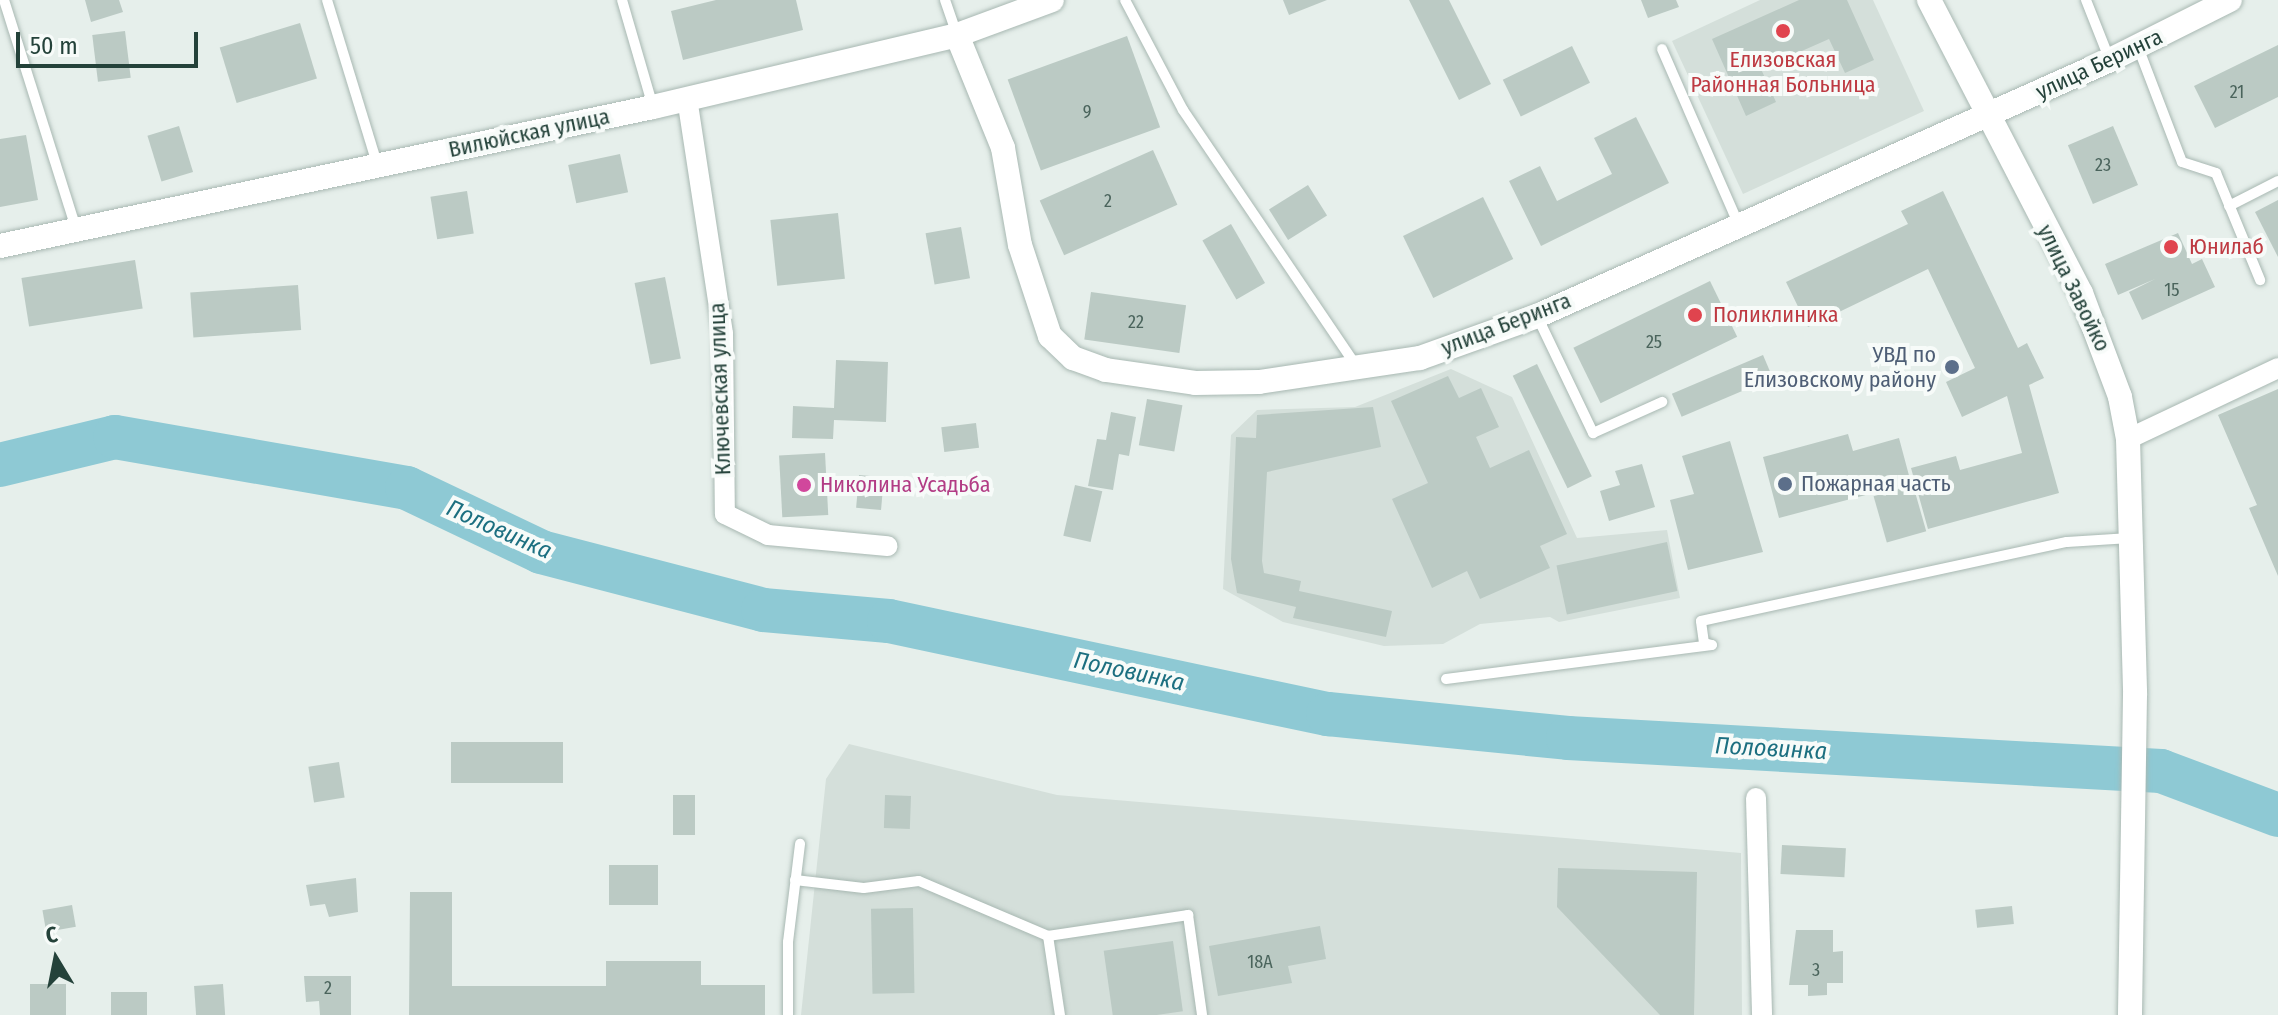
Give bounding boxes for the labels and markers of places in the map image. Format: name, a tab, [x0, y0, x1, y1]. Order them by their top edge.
marker: Елизовская Районная Больница	[1772, 20, 1794, 42]
place label: Елизовская Районная Больница	[1690, 46, 1876, 98]
place label: Юнилаб	[2189, 234, 2264, 260]
marker: Юнилаб	[2160, 236, 2182, 258]
place label: Поликлиника	[1713, 302, 1838, 328]
marker: Поликлиника	[1684, 304, 1706, 326]
place label: УВД по Елизовскому району	[1744, 341, 1936, 392]
marker: УВД по Елизовскому району	[1943, 358, 1961, 376]
place label: Пожарная часть	[1801, 471, 1951, 497]
place label: Николина Усадьба	[820, 472, 990, 498]
marker: Пожарная часть	[1776, 475, 1794, 493]
marker: Николина Усадьба	[795, 476, 813, 494]

